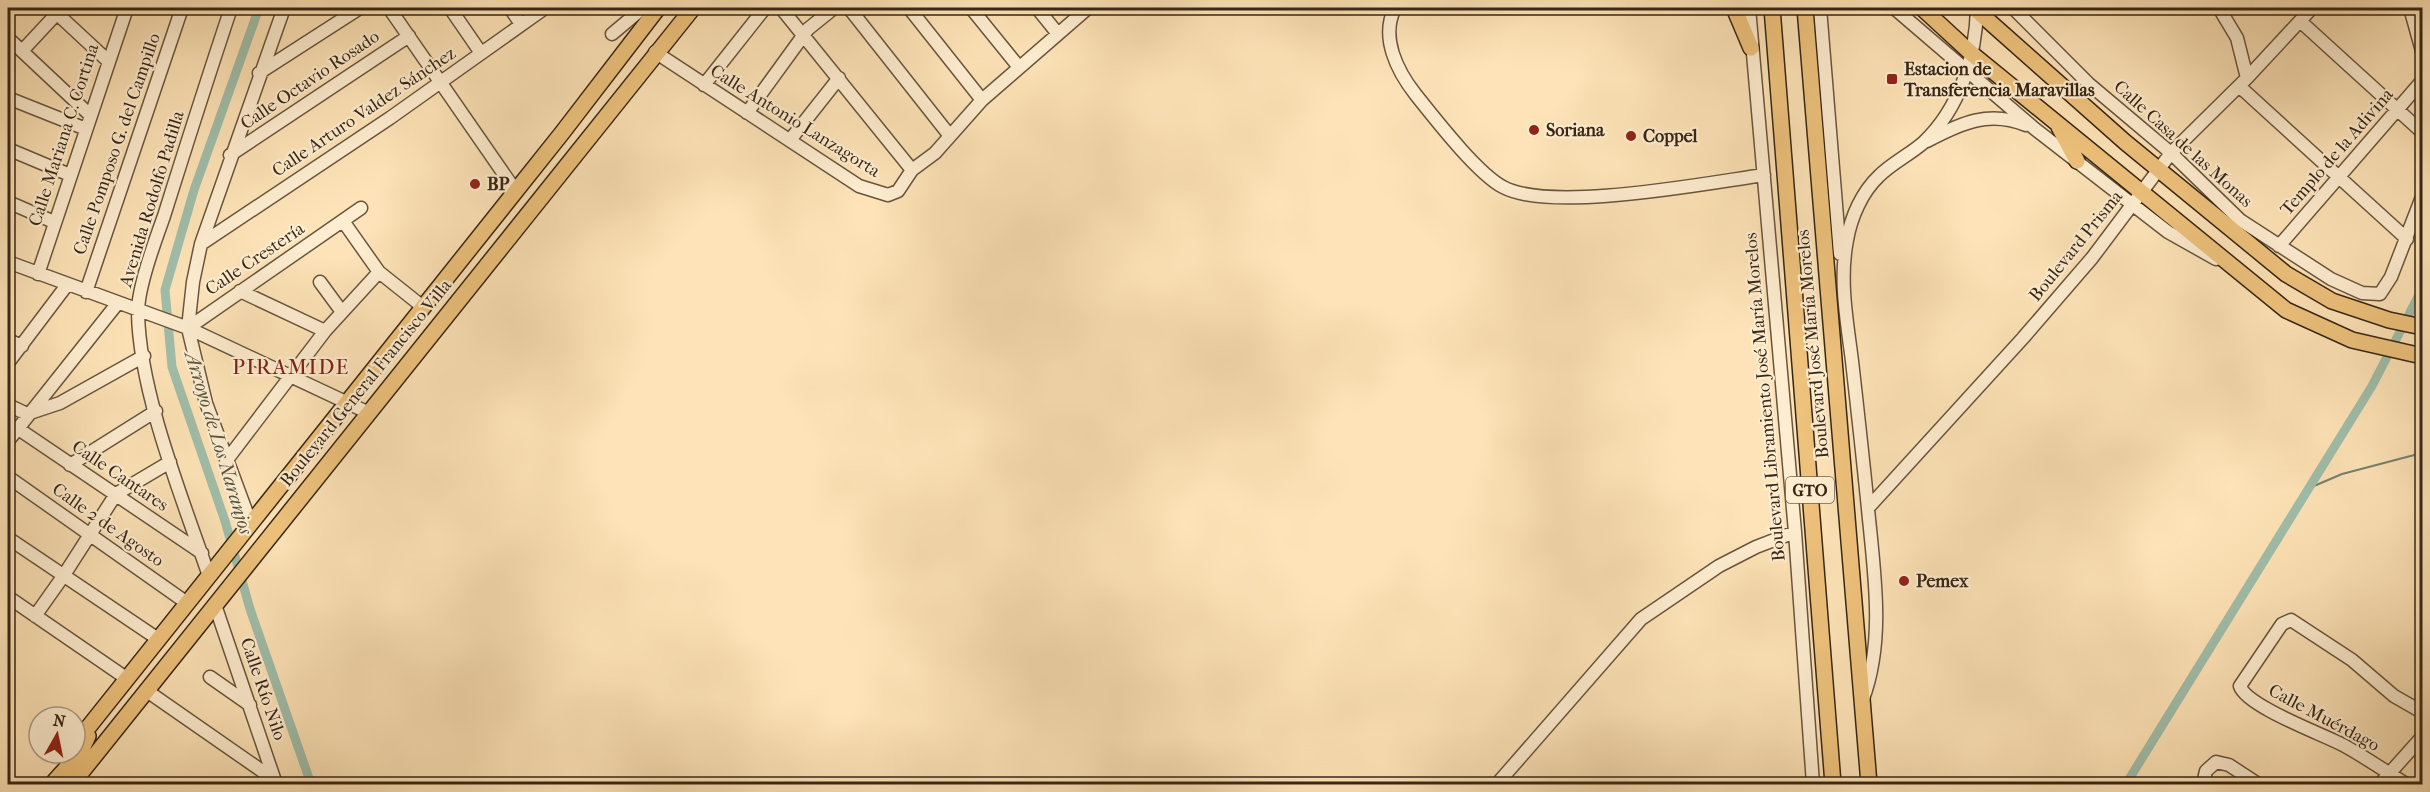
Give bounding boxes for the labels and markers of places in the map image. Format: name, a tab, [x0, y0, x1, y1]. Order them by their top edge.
place label: Estacion de Transferencia Maravillas	[1903, 59, 2095, 101]
marker: Estacion de Transferencia Maravillas	[1885, 72, 1899, 86]
place label: Soriana	[1546, 120, 1605, 141]
marker: Soriana	[1527, 123, 1541, 137]
place label: Coppel	[1643, 126, 1699, 147]
marker: Coppel	[1624, 129, 1638, 143]
place label: BP	[487, 174, 510, 195]
marker: BP	[468, 177, 482, 191]
place label: Pemex	[1916, 571, 1969, 592]
marker: Pemex	[1897, 574, 1911, 588]

